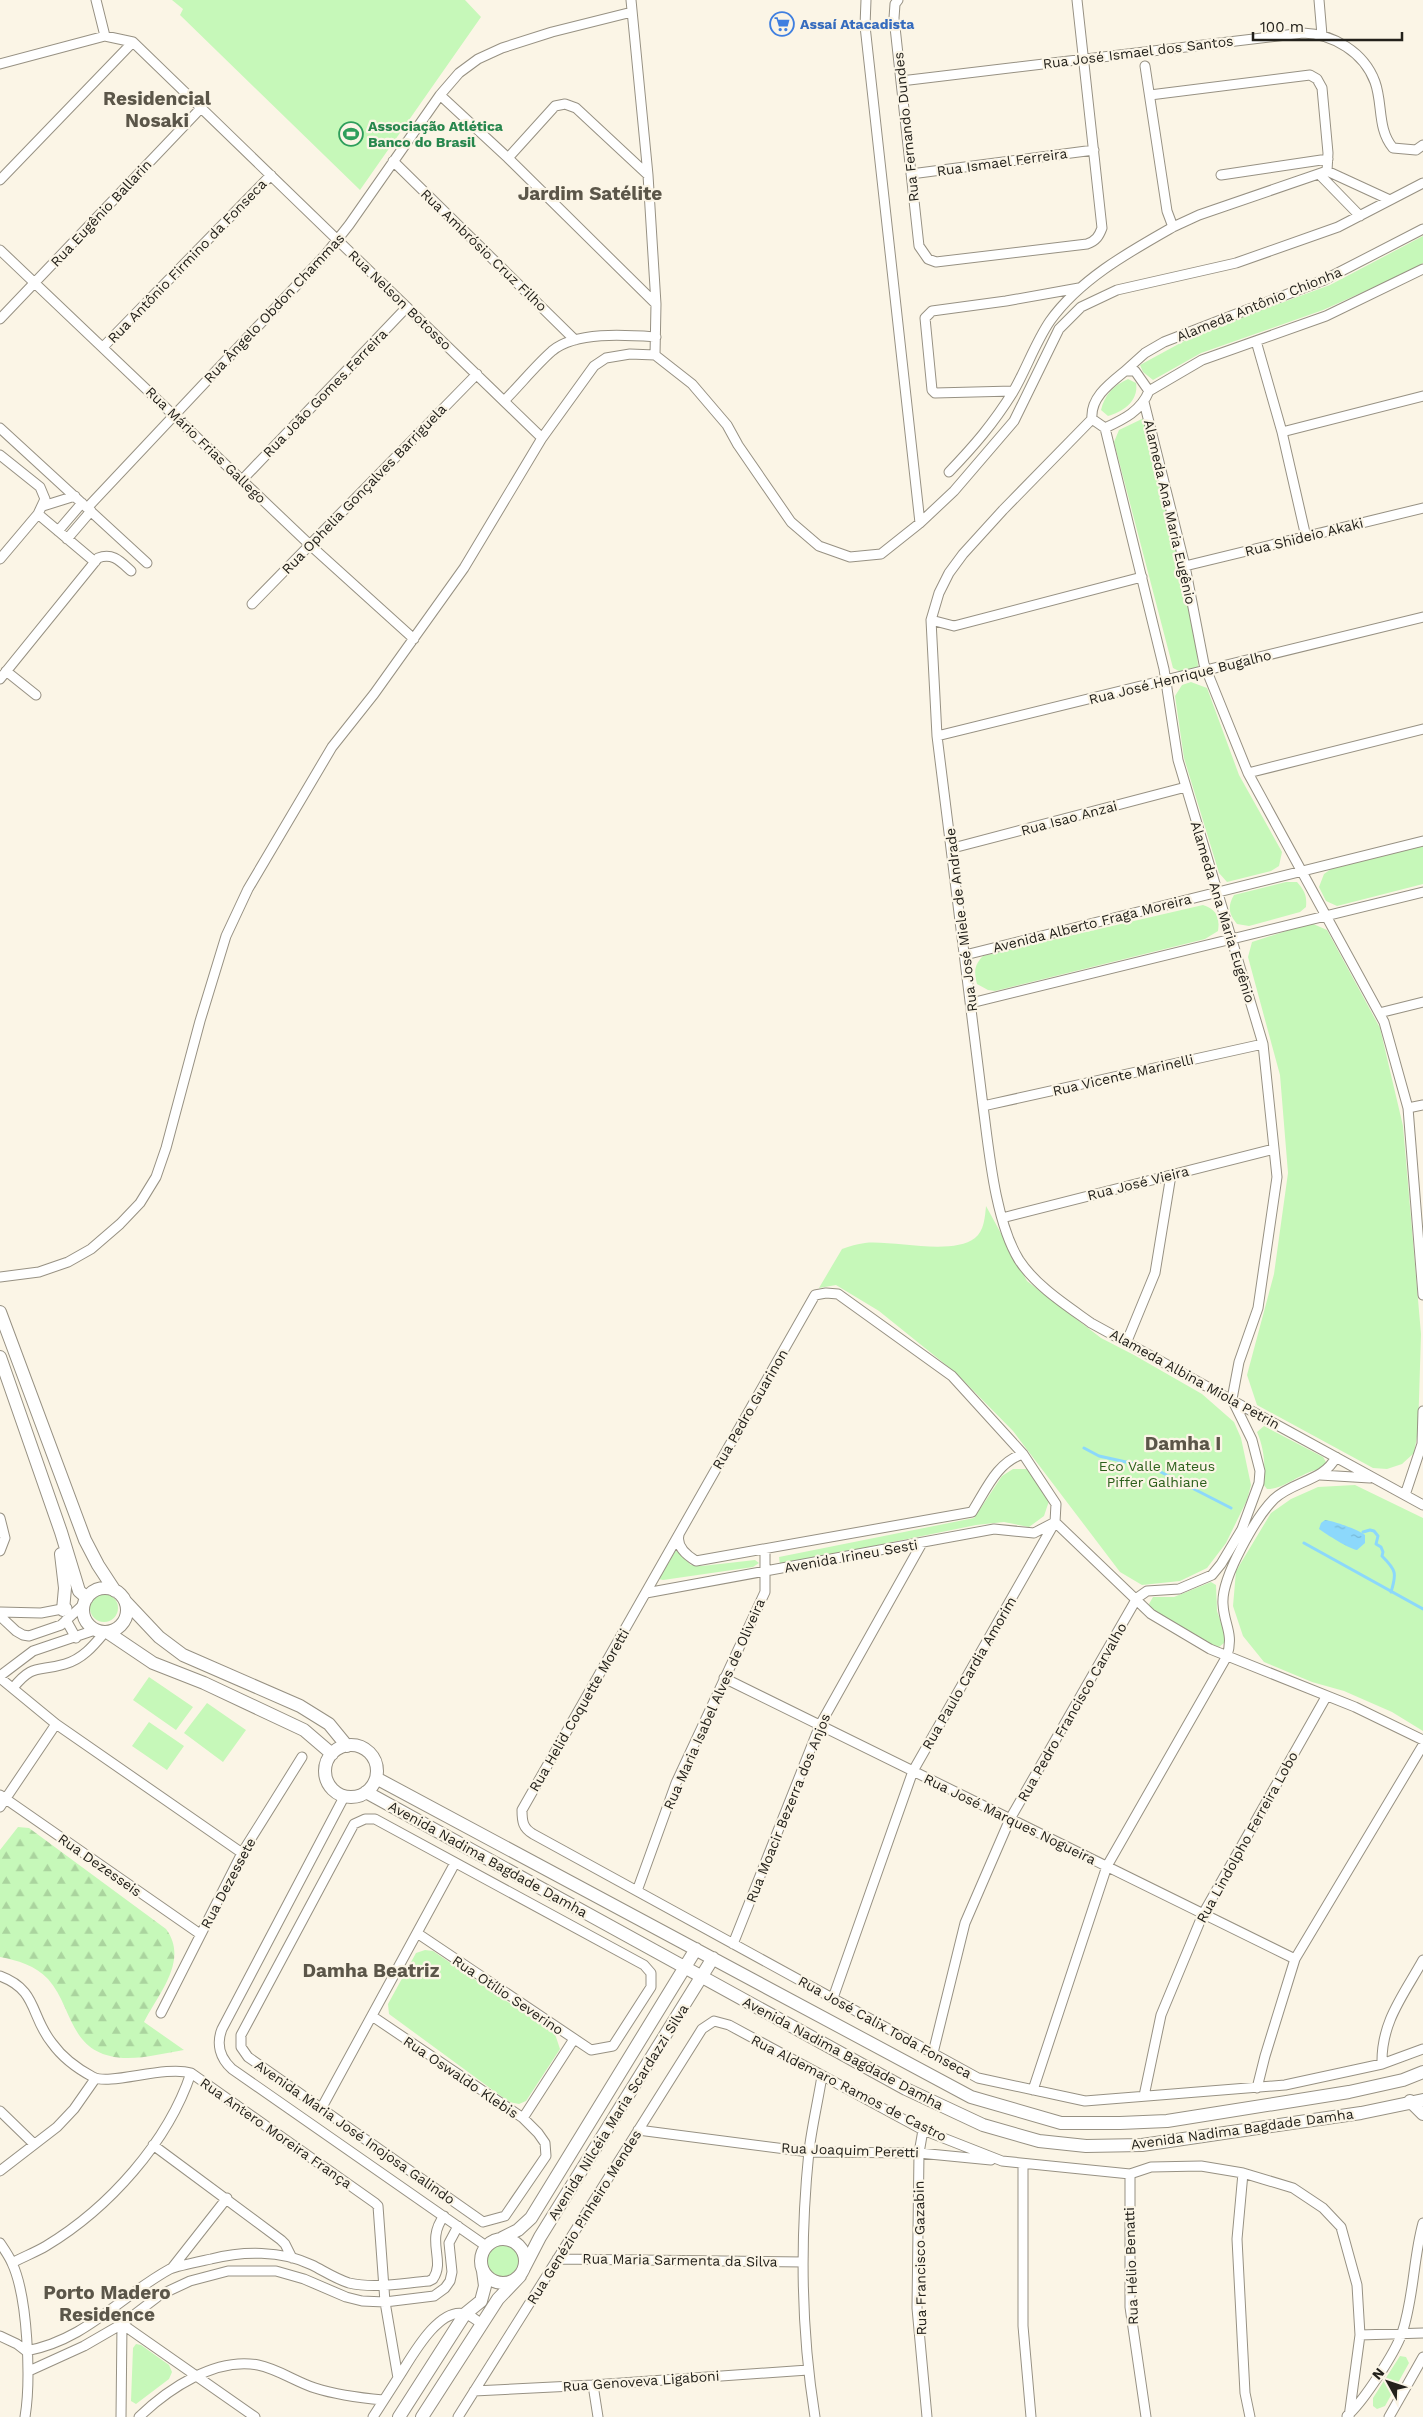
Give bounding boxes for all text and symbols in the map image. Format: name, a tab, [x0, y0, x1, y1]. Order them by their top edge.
scale bar	[1253, 10, 1402, 42]
supermarket icon: Assaí Atacadista	[769, 11, 795, 37]
place label: Assaí Atacadista	[800, 16, 915, 32]
text: 100 m	[1260, 18, 1304, 36]
street label: Rua José Ismael dos Santos	[1042, 32, 1234, 72]
street label: Rua Fernando Dundes	[890, 51, 922, 203]
district label: Residencial Nosaki	[103, 87, 212, 132]
place label: Associação Atlética Banco do Brasil	[368, 118, 504, 150]
sports icon: Associação Atlética Banco do Brasil	[338, 121, 364, 147]
street label: Rua Ismael Ferreira	[936, 145, 1068, 179]
street label: Rua Eugênio Ballarin	[47, 156, 155, 270]
street label: Rua Antônio Firmino da Fonseca	[104, 176, 270, 346]
district label: Jardim Satélite	[518, 182, 662, 205]
street label: Rua Ambrósio Cruz Filho	[418, 186, 550, 314]
street label: Rua Ângelo Obdon Chammas	[200, 230, 348, 386]
street label: Rua Nelson Botosso	[345, 247, 455, 353]
street label: Alameda Antônio Chionha	[1174, 263, 1344, 345]
street label: Rua João Gomes Ferreira	[260, 326, 390, 460]
street label: Rua Mário Frias Gallego	[143, 383, 269, 507]
street label: Rua Ophelia Gonçalves Barriguela	[279, 401, 450, 577]
street label: Alameda Ana Maria Eugênio	[1141, 418, 1199, 606]
street label: Rua Shideio Akaki	[1243, 515, 1365, 559]
street label: Rua José Henrique Bugalho	[1087, 647, 1273, 707]
street label: Rua Isao Anzai	[1019, 797, 1119, 839]
street label: Alameda Ana Maria Eugênio	[1188, 819, 1258, 1005]
street label: Rua José Miele de Andrade	[942, 827, 980, 1013]
street label: Avenida Alberto Fraga Moreira	[991, 891, 1193, 955]
street label: Rua Vicente Marinelli	[1051, 1051, 1195, 1099]
street label: Rua José Vieira	[1086, 1163, 1190, 1203]
street label: Alameda Albina Miola Petrin	[1107, 1326, 1283, 1432]
street label: Rua Pedro Guarinon	[709, 1346, 791, 1472]
district label: Damha I	[1145, 1432, 1221, 1455]
park label: Eco Valle Mateus Piffer Galhiane	[1099, 1458, 1215, 1490]
street label: Avenida Irineu Sesti	[783, 1536, 919, 1576]
street label: Rua Paulo Cardia Amorim	[919, 1594, 1019, 1752]
street label: Rua Maria Isabel Alves de Oliveira	[660, 1596, 768, 1812]
street label: Rua Pedro Francisco Carvalho	[1014, 1620, 1130, 1804]
street label: Rua Helid Coquette Moretti	[526, 1626, 632, 1794]
street label: Rua Moacir Bezerra dos Anjos	[743, 1711, 833, 1905]
street label: Rua Lindolpho Ferreira Lobo	[1193, 1749, 1301, 1925]
street label: Rua José Marques Nogueira	[922, 1770, 1099, 1868]
street label: Avenida Nadima Bagdade Damha	[386, 1798, 590, 1921]
street label: Rua Dezesseis	[55, 1830, 145, 1900]
street label: Rua Dezessete	[197, 1835, 259, 1931]
street label: Rua Otílio Severino	[450, 1952, 566, 2038]
district label: Damha Beatriz	[303, 1959, 440, 1982]
street label: Rua José Calix Toda Fonseca	[795, 1973, 975, 2082]
street label: Avenida Nadima Bagdade Damha	[740, 1993, 946, 2113]
street label: Avenida Nilcéia Maria Scardazzi Silva	[545, 2001, 691, 2223]
street label: Rua Aldemaro Ramos de Castro	[749, 2032, 949, 2144]
street label: Rua Oswaldo Klebis	[401, 2033, 521, 2121]
street label: Avenida Maria José Inojosa Galindo	[252, 2057, 458, 2207]
street label: Rua Antero Moreira França	[197, 2074, 355, 2192]
street label: Avenida Nadima Bagdade Damha	[1130, 2105, 1354, 2153]
street label: Rua Genézio Pinheiro Mendes	[524, 2127, 644, 2307]
street label: Rua Joaquim Peretti	[781, 2140, 919, 2160]
street label: Rua Francisco Gazabin	[911, 2180, 929, 2336]
street label: Rua Hélio Benatti	[1121, 2207, 1141, 2325]
street label: Rua Maria Sarmenta da Silva	[582, 2250, 778, 2270]
district label: Porto Madero Residence	[43, 2281, 171, 2326]
north arrow	[1363, 2357, 1413, 2407]
text: N	[1369, 2365, 1388, 2383]
street label: Rua Genoveva Ligaboni	[562, 2368, 720, 2394]

